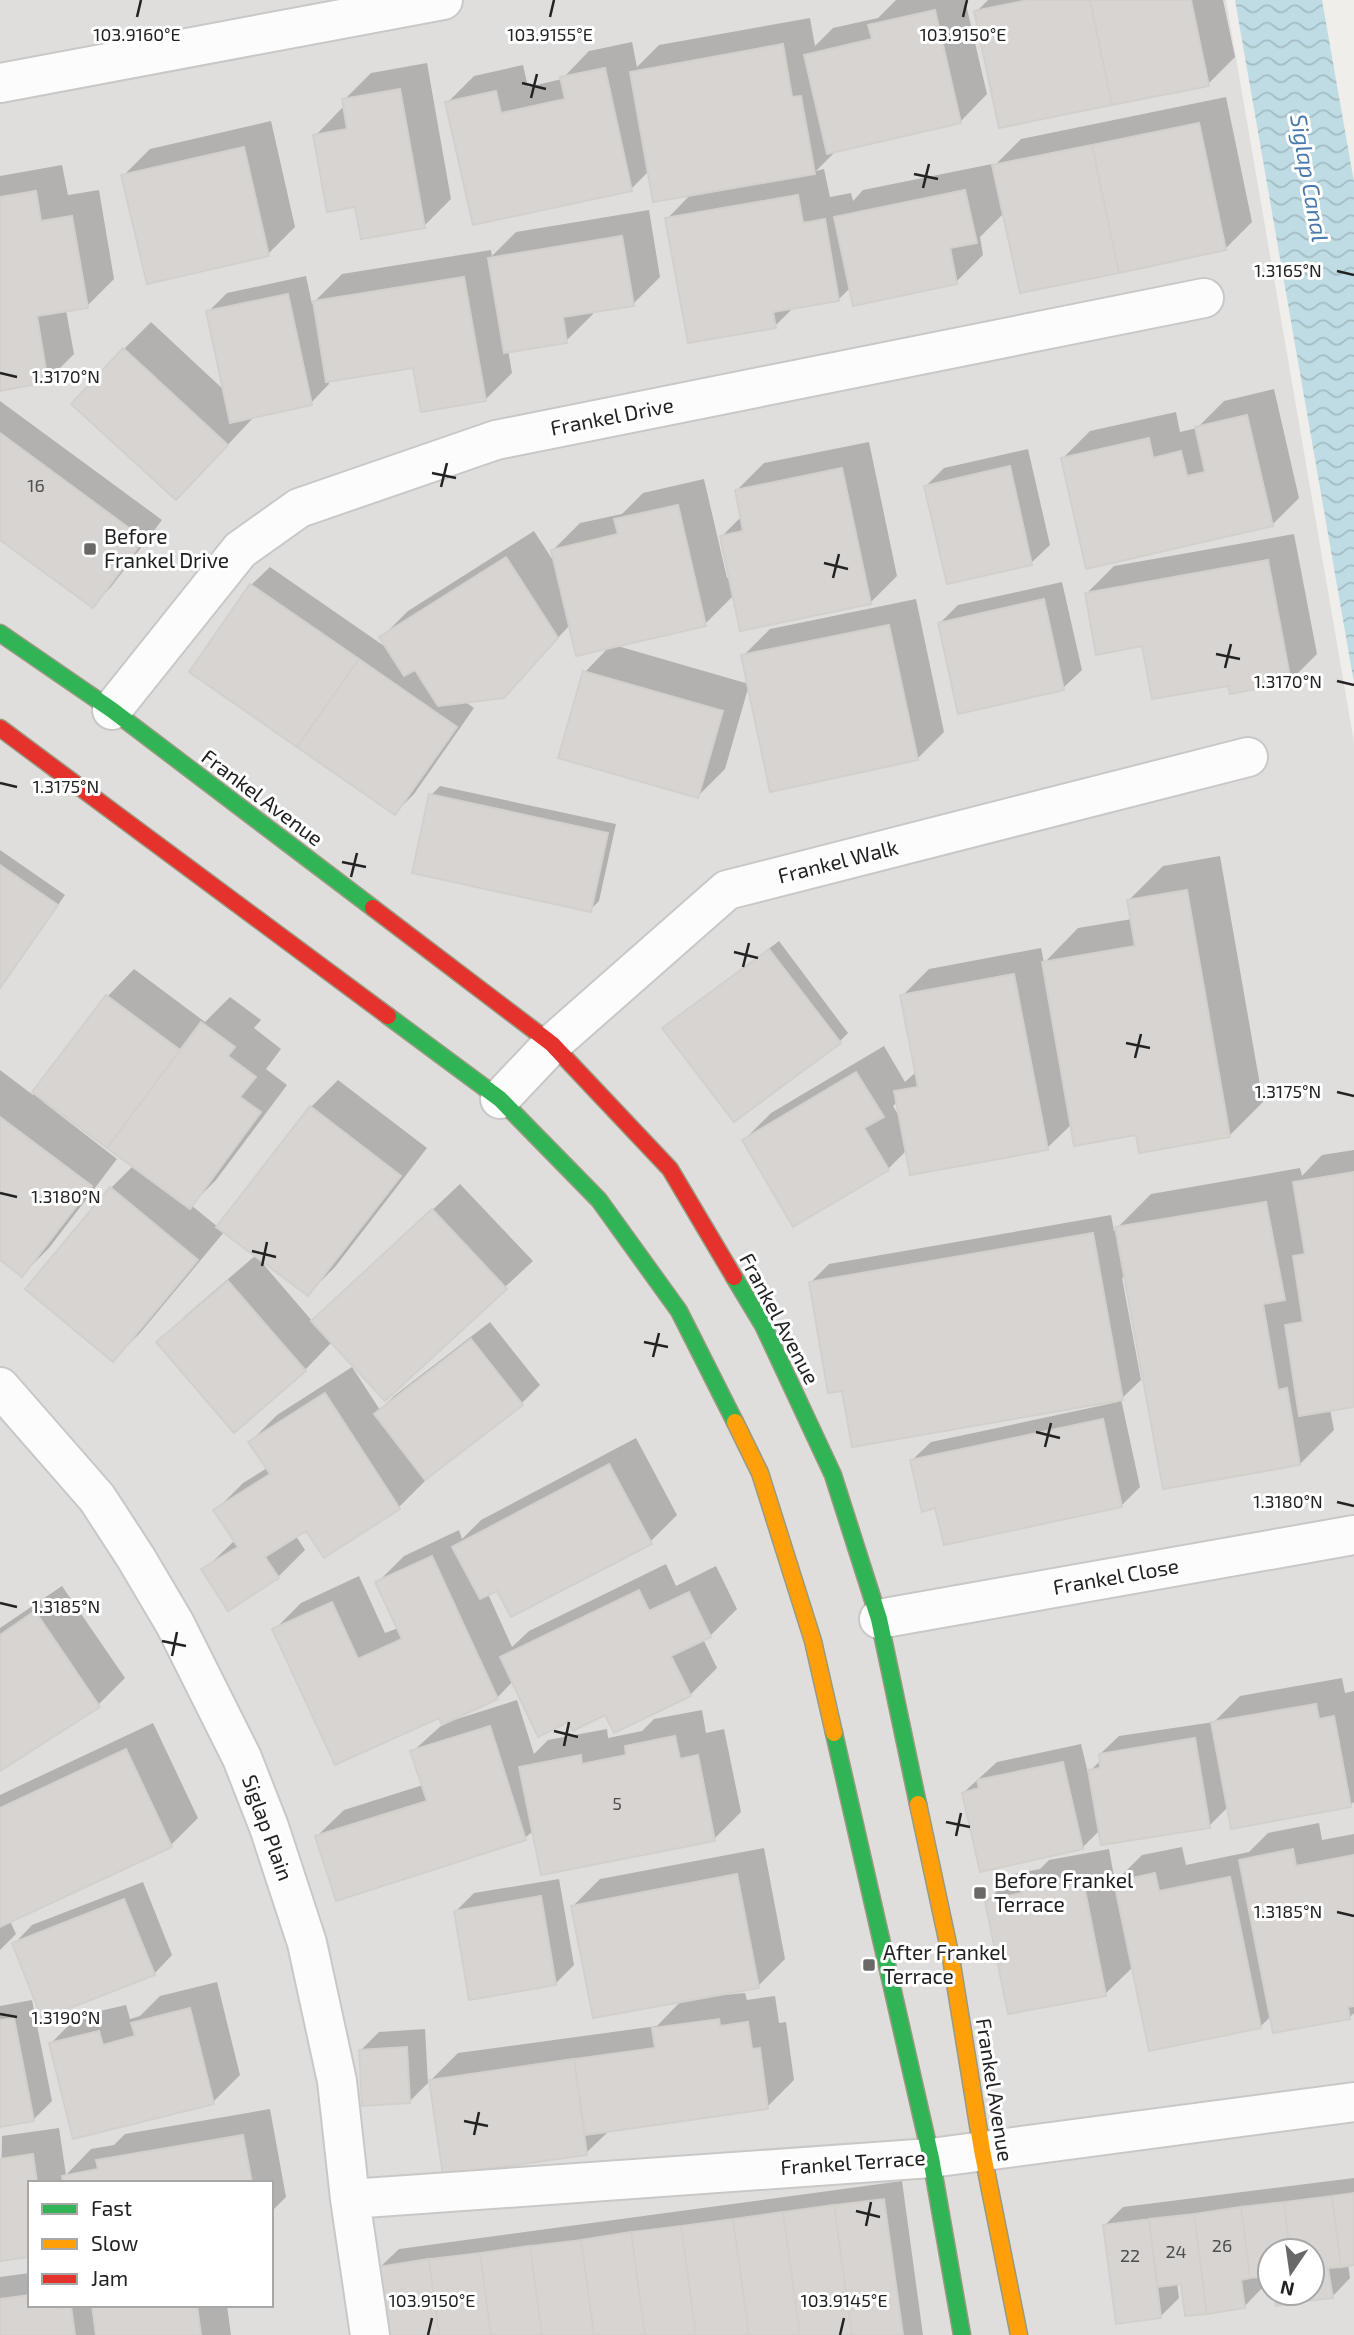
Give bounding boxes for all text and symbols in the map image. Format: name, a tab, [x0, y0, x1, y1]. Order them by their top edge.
text: 103.9160°E	[93, 23, 181, 45]
text: 103.9155°E	[507, 23, 593, 45]
text: 103.9150°E	[920, 23, 1006, 45]
water label: Siglap Canal	[1285, 112, 1335, 244]
text: 1.3165°N	[1254, 259, 1322, 281]
text: 1.3170°N	[32, 365, 100, 387]
street label: Frankel Drive	[548, 391, 675, 440]
house number: 16	[27, 474, 45, 496]
place label: Before Frankel Drive	[104, 523, 229, 572]
marker: Before Frankel Drive	[82, 541, 98, 557]
text: 1.3170°N	[1254, 670, 1322, 692]
street label: Frankel Avenue	[197, 743, 328, 850]
text: 1.3175°N	[33, 775, 99, 797]
street label: Frankel Walk	[775, 833, 901, 888]
text: 1.3175°N	[1255, 1080, 1321, 1102]
text: 1.3180°N	[31, 1185, 101, 1207]
street label: Frankel Avenue	[735, 1248, 825, 1388]
text: 1.3180°N	[1253, 1490, 1323, 1512]
street label: Frankel Close	[1051, 1552, 1181, 1599]
text: 1.3185°N	[32, 1595, 100, 1617]
street label: Siglap Plain	[238, 1771, 299, 1884]
house number: 5	[612, 1792, 622, 1814]
place label: Before Frankel Terrace	[994, 1867, 1134, 1916]
marker: Before Frankel Terrace	[972, 1885, 988, 1901]
text: 1.3185°N	[1254, 1900, 1322, 1922]
place label: After Frankel Terrace	[883, 1939, 1008, 1988]
marker: After Frankel Terrace	[861, 1957, 877, 1973]
text: 1.3190°N	[32, 2006, 100, 2028]
street label: Frankel Avenue	[972, 2016, 1019, 2163]
street label: Frankel Terrace	[779, 2144, 926, 2179]
legend	[28, 2181, 273, 2307]
text: Fast	[91, 2195, 132, 2220]
text: Slow	[91, 2230, 138, 2255]
house number: 26	[1212, 2234, 1232, 2256]
north arrow	[1256, 2237, 1326, 2307]
house number: 24	[1165, 2240, 1187, 2262]
house number: 22	[1120, 2244, 1140, 2266]
text: Jam	[91, 2265, 128, 2290]
text: N	[1278, 2276, 1296, 2302]
text: 103.9150°E	[389, 2289, 475, 2311]
text: 103.9145°E	[801, 2289, 887, 2311]

